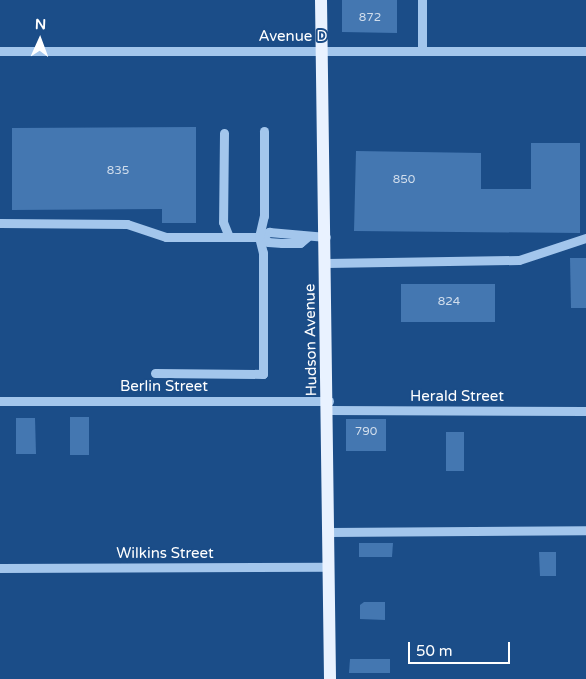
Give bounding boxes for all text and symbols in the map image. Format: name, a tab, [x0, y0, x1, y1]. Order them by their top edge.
house number: 872	[359, 11, 381, 25]
north arrow	[15, 15, 65, 65]
text: N	[35, 16, 46, 33]
street label: Avenue D	[259, 28, 327, 46]
house number: 835	[107, 164, 129, 178]
house number: 850	[393, 173, 415, 187]
street label: Hudson Avenue	[301, 283, 321, 397]
house number: 824	[438, 295, 460, 309]
street label: Berlin Street	[120, 378, 208, 396]
street label: Herald Street	[410, 388, 504, 406]
house number: 790	[355, 425, 377, 439]
street label: Wilkins Street	[116, 545, 214, 563]
scale bar	[411, 632, 514, 664]
text: 50 m	[416, 642, 453, 660]

